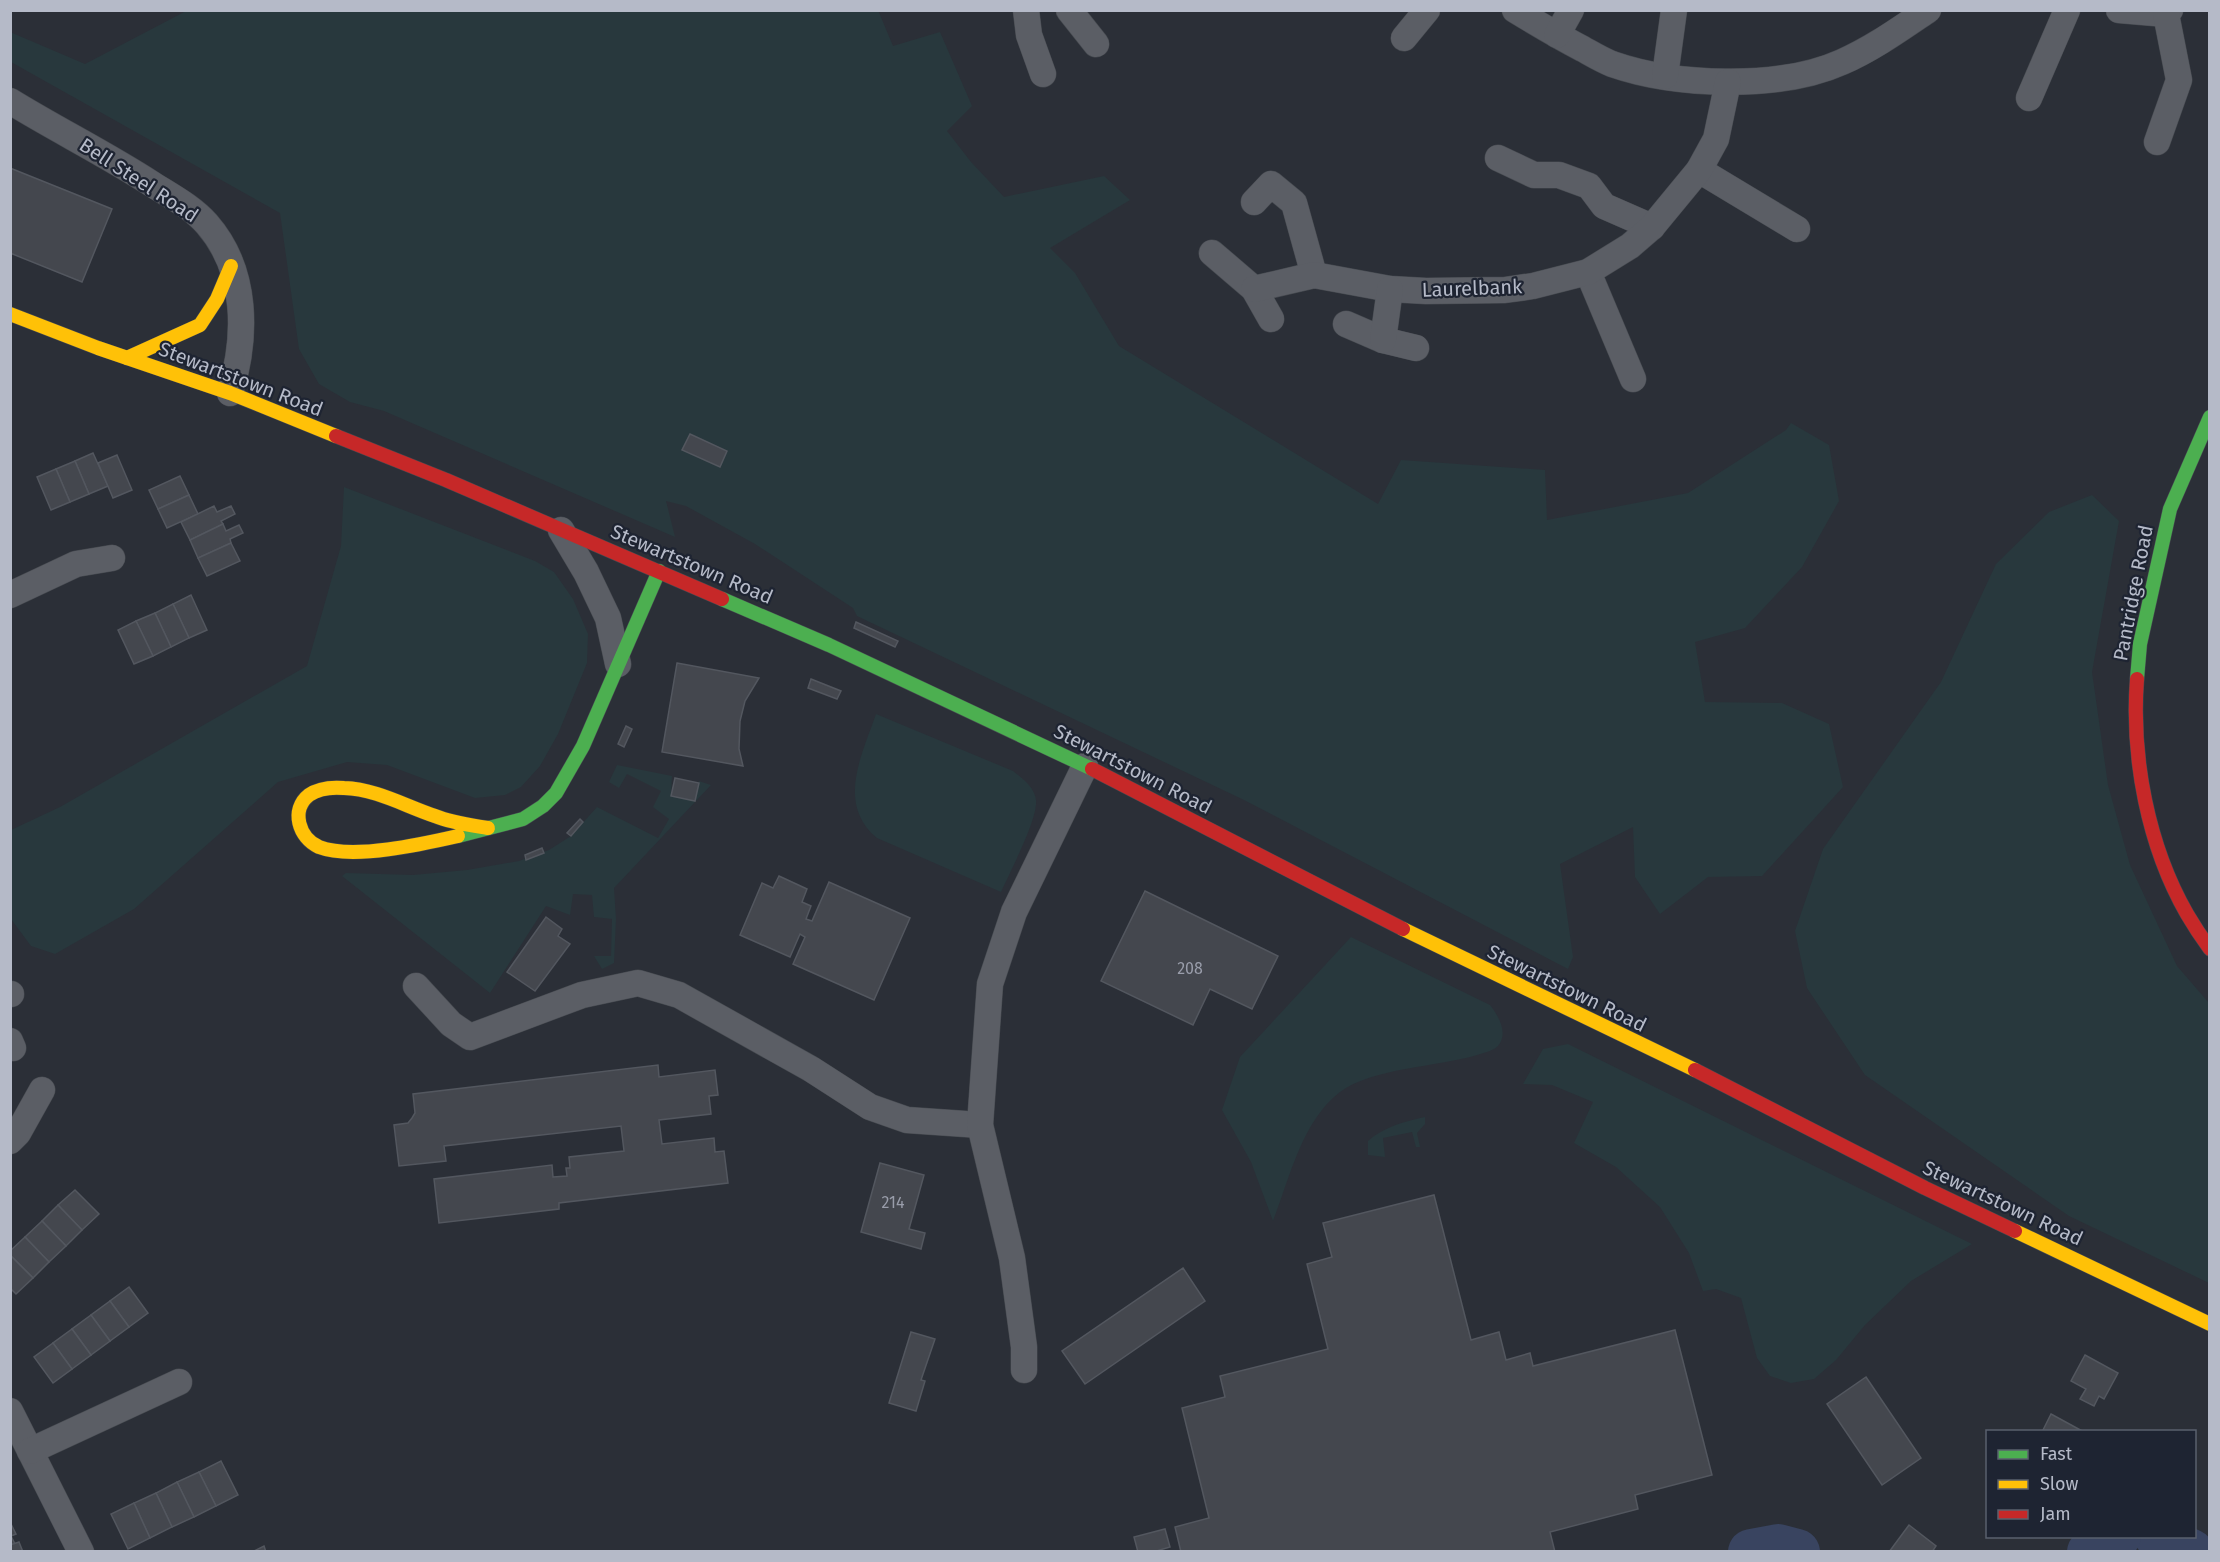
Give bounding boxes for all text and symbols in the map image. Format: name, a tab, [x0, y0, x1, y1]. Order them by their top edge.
street label: Bell Steel Road	[75, 133, 203, 227]
street label: Laurelbank	[1421, 274, 1523, 302]
street label: Stewartstown Road	[155, 337, 327, 421]
street label: Stewartstown Road	[607, 519, 777, 609]
street label: Pantridge Road	[2108, 523, 2158, 663]
street label: Stewartstown Road	[1050, 719, 1216, 819]
street label: Stewartstown Road	[1484, 939, 1650, 1037]
house number: 208	[1177, 959, 1203, 978]
street label: Stewartstown Road	[1919, 1155, 2087, 1251]
house number: 214	[882, 1193, 905, 1212]
legend	[1986, 1430, 2196, 1538]
text: Fast	[2040, 1443, 2073, 1465]
text: Slow	[2040, 1473, 2079, 1495]
text: Jam	[2040, 1503, 2071, 1525]

